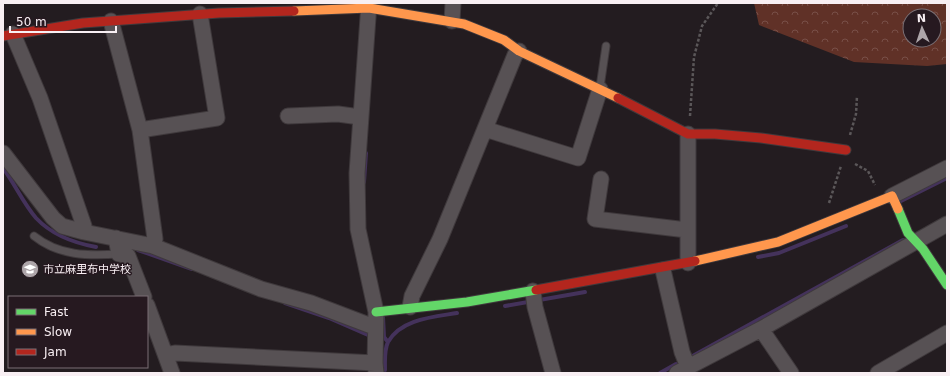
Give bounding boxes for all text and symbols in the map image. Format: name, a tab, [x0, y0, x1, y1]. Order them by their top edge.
scale bar	[10, 8, 116, 34]
north arrow	[902, 8, 942, 48]
text: N	[917, 12, 926, 25]
text: 50 m	[16, 15, 47, 29]
school or university icon: 市立麻里布中学校	[20, 259, 40, 279]
place label: 市立麻里布中学校	[43, 263, 131, 276]
legend	[8, 296, 148, 368]
text: Fast	[44, 305, 68, 319]
text: Slow	[44, 325, 72, 339]
text: Jam	[43, 345, 67, 359]

